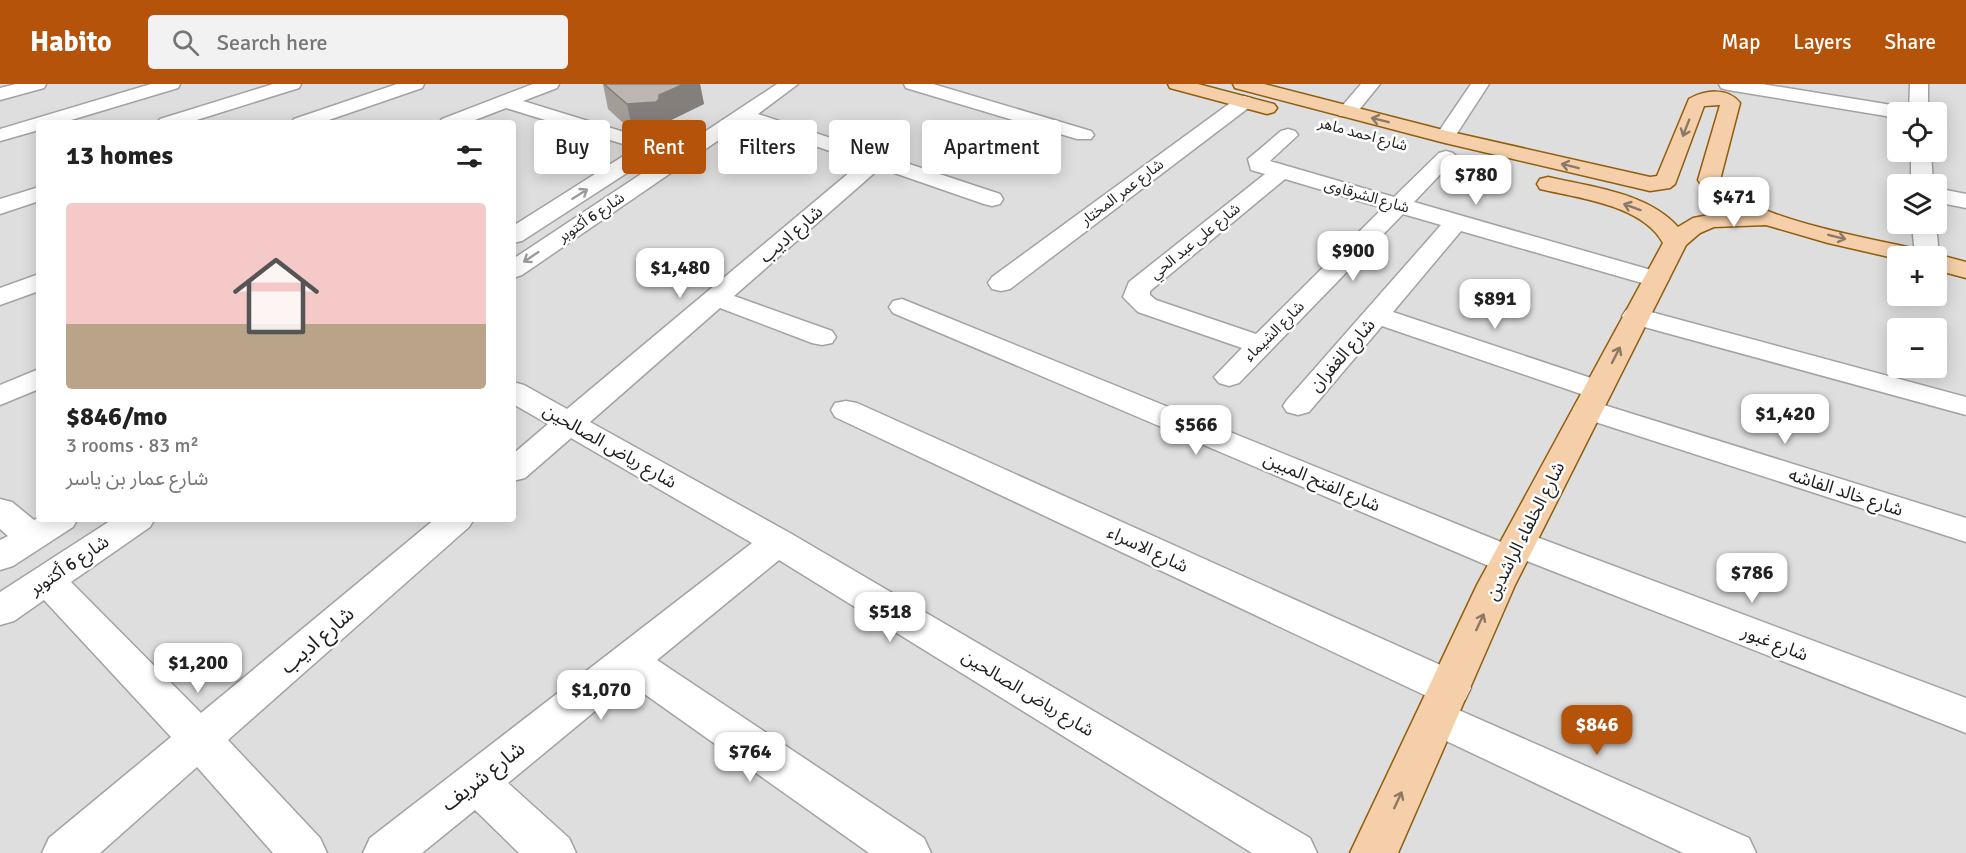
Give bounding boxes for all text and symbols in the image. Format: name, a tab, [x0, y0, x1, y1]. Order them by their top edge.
search box	[148, 15, 568, 69]
text: Habito	[30, 25, 112, 59]
icon: search	[169, 26, 202, 59]
text: Search here	[217, 29, 328, 56]
text: Map	[1722, 29, 1760, 55]
text: Layers	[1793, 29, 1851, 55]
text: Share	[1884, 29, 1936, 55]
map controls	[1887, 102, 1947, 378]
button: locate	[1887, 102, 1947, 162]
street label: شارع احمد ماهر	[1315, 113, 1410, 158]
one-way arrow	[1371, 114, 1390, 126]
one-way arrow	[1680, 119, 1691, 137]
chip: Buy	[534, 120, 610, 174]
chip: Rent	[622, 120, 706, 174]
chip: Filters	[718, 120, 817, 174]
chip: New	[829, 120, 910, 174]
chip: Apartment	[922, 120, 1061, 174]
text: 13 homes	[66, 140, 173, 172]
icon: filters	[453, 140, 486, 173]
street label: شارع عمر المختار	[1076, 155, 1169, 232]
pin: $780	[1440, 155, 1512, 206]
one-way arrow	[1561, 160, 1580, 172]
text: $780	[1454, 162, 1498, 187]
button: layers	[1887, 174, 1947, 234]
street label: شارع الشرقاوى	[1322, 175, 1412, 220]
pin: $471	[1698, 177, 1770, 228]
text: $471	[1712, 184, 1756, 209]
one-way arrow	[571, 187, 588, 199]
street label: شارع 6 أكتوبر	[554, 188, 630, 249]
street label: شارع على عبد الحي	[1146, 199, 1246, 285]
street label: شارع اديب	[755, 200, 829, 270]
one-way arrow	[1623, 201, 1642, 212]
pin: $900	[1317, 231, 1389, 282]
one-way arrow	[1828, 231, 1847, 243]
text: $900	[1331, 238, 1375, 263]
icon: home	[222, 242, 330, 350]
button: +	[1887, 246, 1947, 306]
pin: $1,480	[631, 248, 729, 299]
one-way arrow	[524, 251, 540, 263]
text: $1,480	[650, 255, 710, 280]
pin: $891	[1459, 279, 1531, 330]
text: $891	[1473, 286, 1517, 311]
street label: شارع الشيماء	[1240, 297, 1310, 367]
street label: شارع الغفران	[1304, 314, 1382, 398]
button: −	[1887, 318, 1947, 378]
one-way arrow	[1611, 347, 1622, 365]
pin: $1,420	[1736, 394, 1834, 445]
street label: شارع رياض الصالحين	[538, 399, 681, 496]
text: $846/mo	[66, 401, 167, 433]
text: $1,420	[1755, 401, 1815, 426]
pin: $566	[1160, 405, 1232, 456]
text: $566	[1174, 412, 1218, 437]
text: 3 rooms · 83 m²	[66, 433, 199, 458]
street label: شارع الفتح المبين	[1259, 448, 1384, 519]
street label: شارع الخلفاء الراشدين	[1481, 458, 1572, 605]
street label: شارع خالد الفاشه	[1785, 463, 1906, 524]
text: شارع عمار بن ياسر	[66, 466, 208, 491]
street label: شارع الاسراء	[1103, 521, 1192, 580]
street label: شارع 6 أكتوبر	[24, 530, 115, 603]
pin: $786	[1716, 553, 1788, 604]
text: $786	[1730, 560, 1774, 585]
pin: $518	[854, 592, 926, 643]
text: $518	[868, 599, 912, 624]
street label: شارع اديب	[275, 601, 361, 681]
one-way arrow	[1474, 614, 1486, 632]
street label: شارع غبور	[1737, 620, 1811, 669]
pin: $1,200	[149, 643, 247, 694]
street label: شارع رياض الصالحين	[956, 645, 1098, 744]
text: $1,200	[168, 650, 228, 675]
pin: $1,070	[552, 670, 650, 721]
text: $1,070	[571, 677, 631, 702]
pin: $846	[1561, 705, 1633, 756]
text: $846	[1575, 712, 1619, 737]
pin: $764	[714, 732, 786, 783]
street label: شارع شريف	[436, 735, 531, 818]
text: $764	[728, 739, 772, 764]
one-way arrow	[1393, 791, 1405, 809]

